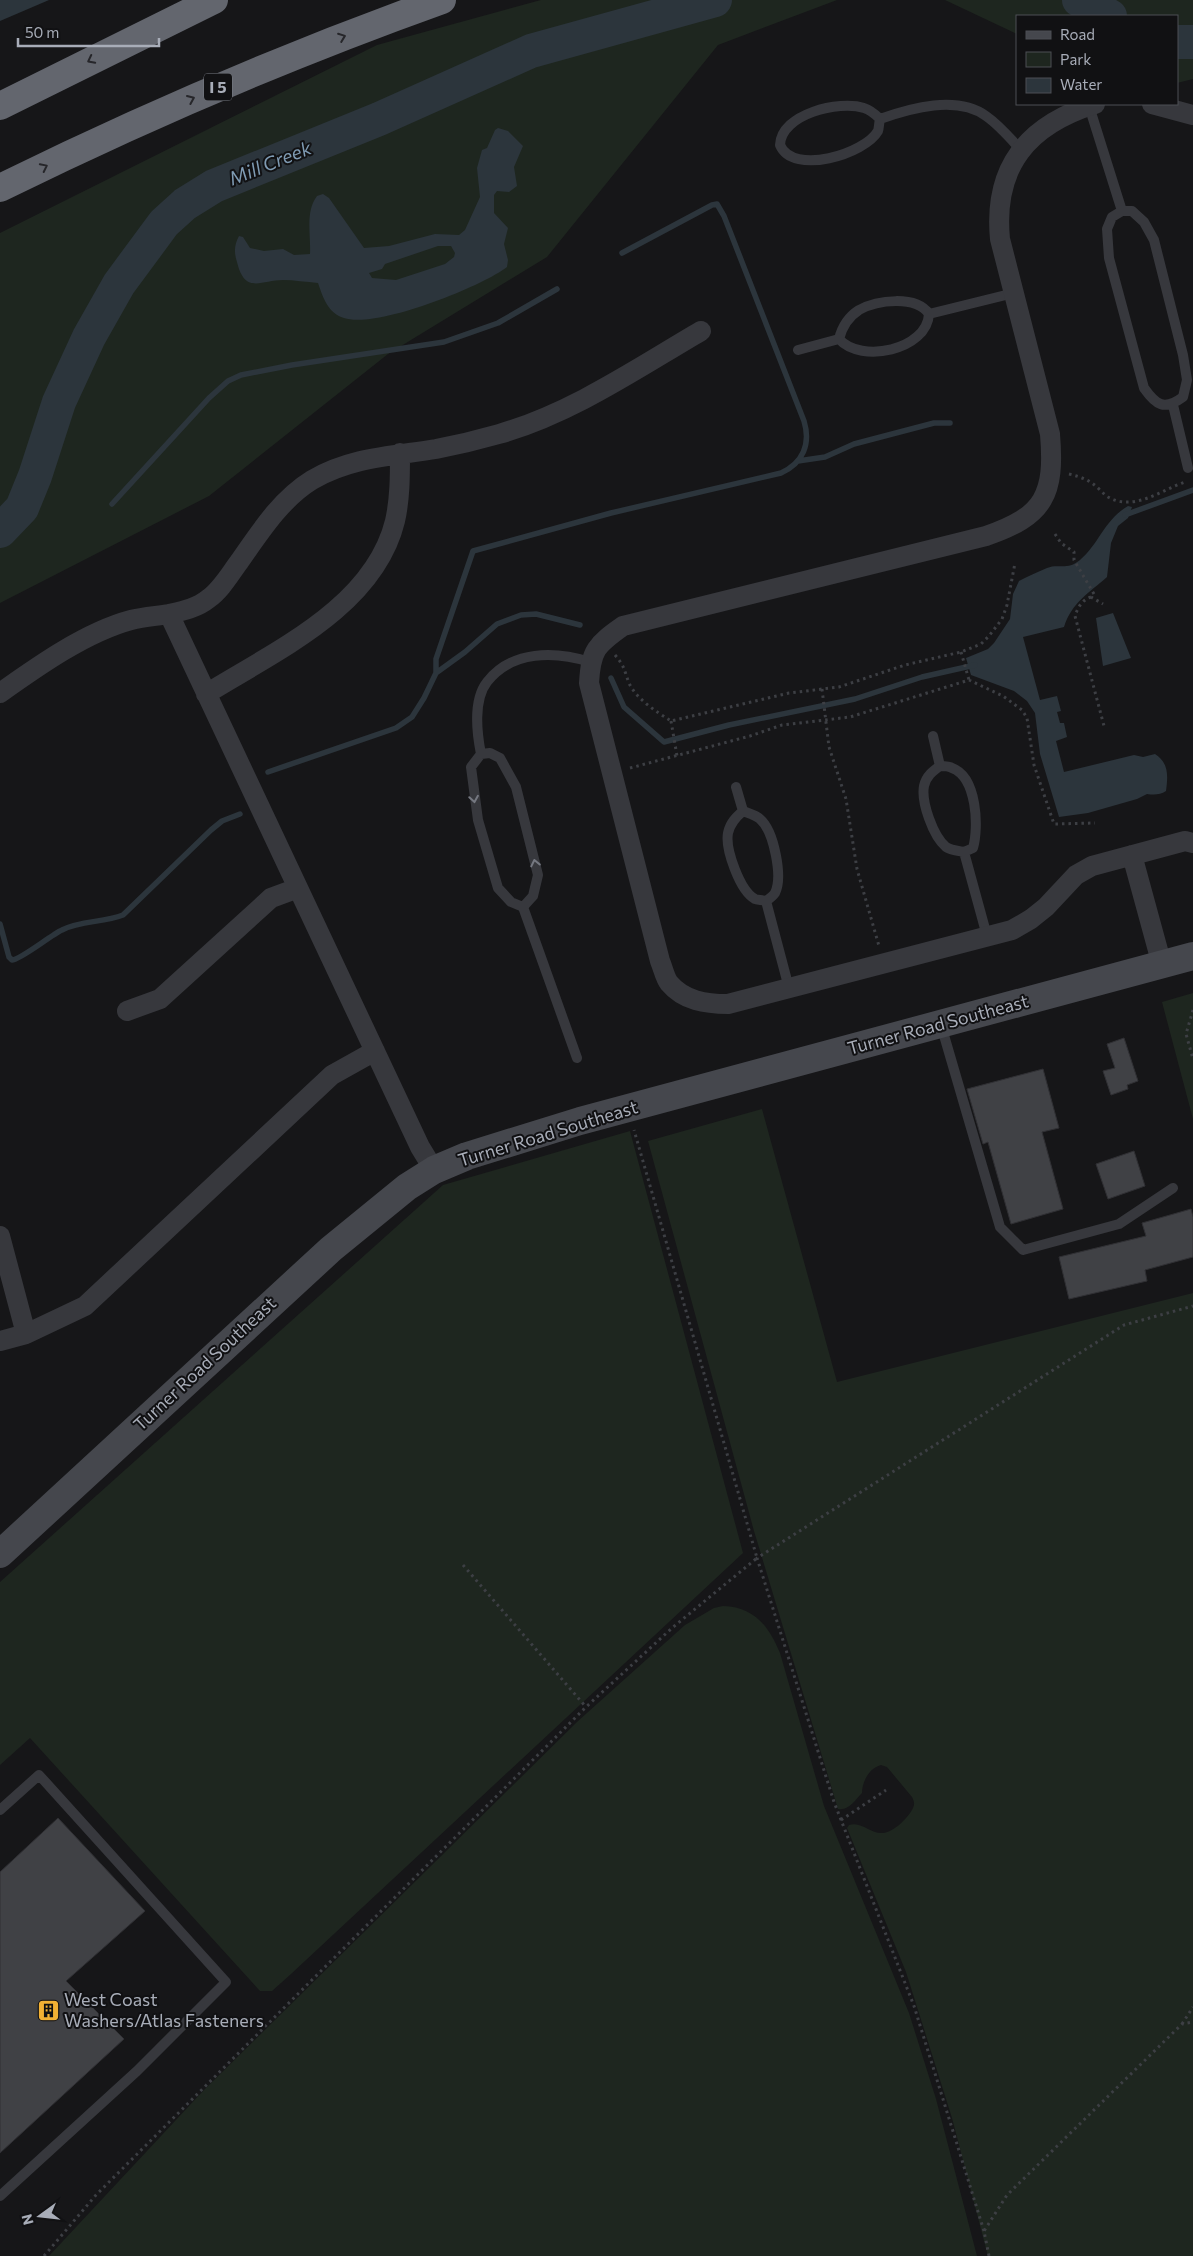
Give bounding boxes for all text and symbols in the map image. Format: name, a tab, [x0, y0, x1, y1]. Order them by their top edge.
scale bar	[18, 15, 159, 47]
legend	[1016, 15, 1178, 105]
text: 50 m	[25, 23, 59, 41]
text: Road	[1060, 25, 1095, 43]
one-way arrow	[337, 33, 346, 44]
text: Park	[1060, 50, 1091, 68]
one-way arrow	[88, 54, 97, 64]
road number: I 5	[204, 74, 232, 100]
text: Water	[1060, 75, 1102, 93]
one-way arrow	[186, 94, 195, 105]
water label: Mill Creek	[225, 135, 315, 189]
one-way arrow	[39, 162, 48, 173]
one-way arrow	[469, 795, 479, 804]
one-way arrow	[530, 858, 541, 867]
street label: Turner Road Southeast	[845, 989, 1031, 1059]
street label: Turner Road Southeast	[455, 1095, 640, 1171]
street label: Turner Road Southeast	[129, 1292, 280, 1435]
place label: West Coast Washers/Atlas Fasteners	[64, 1988, 264, 2031]
building icon: West Coast Washers/Atlas Fasteners	[36, 1998, 60, 2022]
north arrow	[15, 2191, 65, 2241]
text: N	[17, 2212, 37, 2227]

